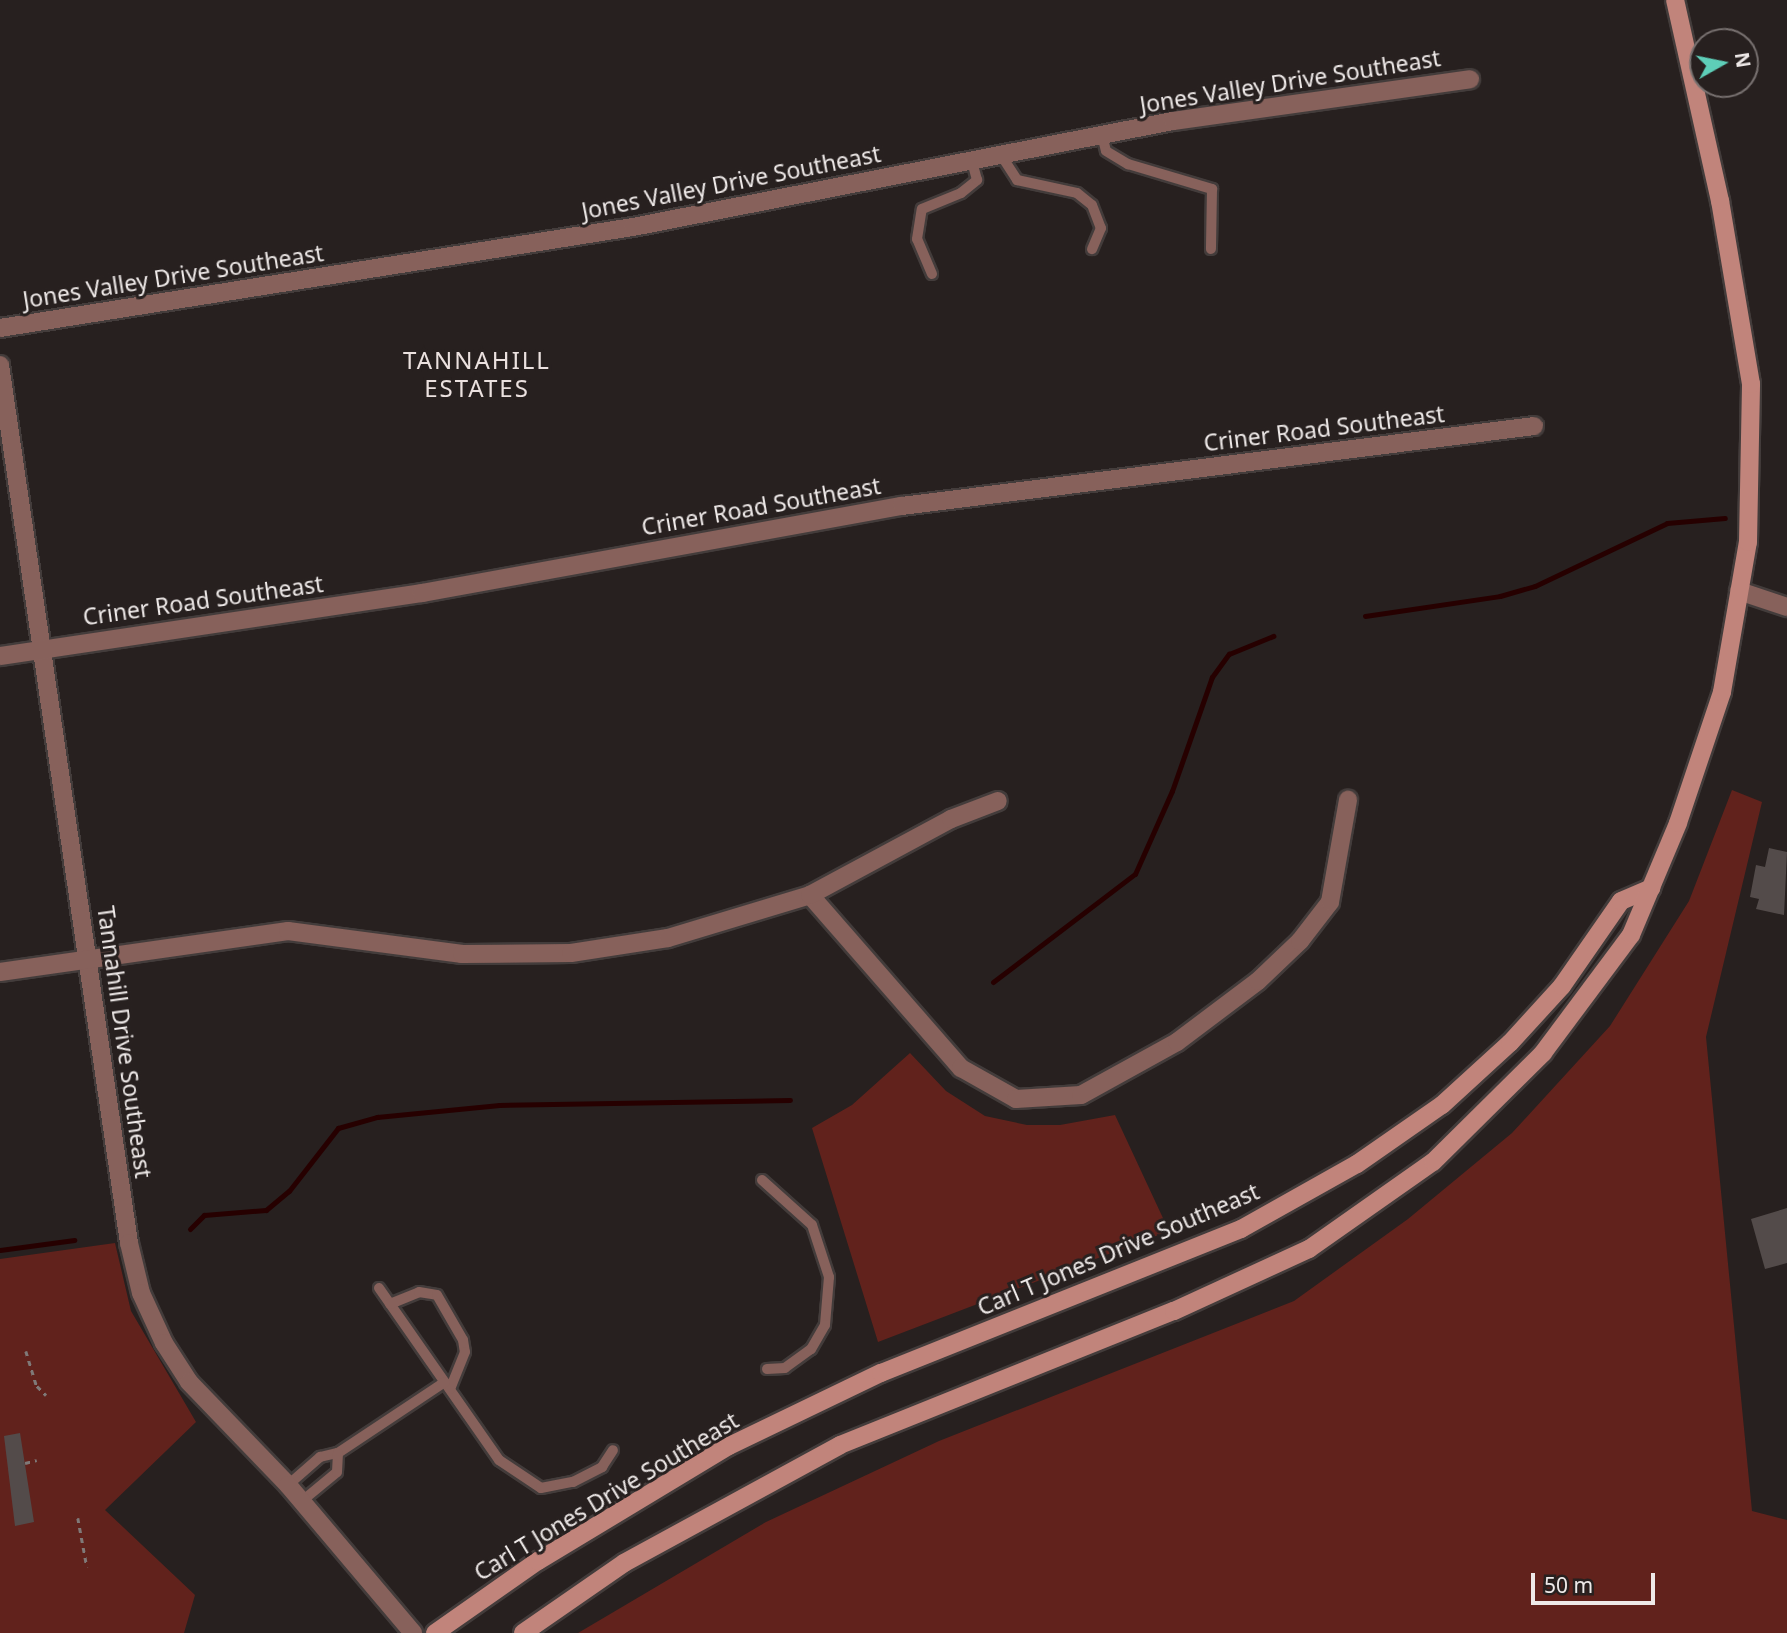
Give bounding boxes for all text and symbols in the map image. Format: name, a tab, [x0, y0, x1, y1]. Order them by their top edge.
north arrow	[1689, 28, 1759, 98]
street label: Jones Valley Drive Southeast	[1138, 44, 1442, 118]
text: N	[1729, 50, 1757, 70]
street label: Jones Valley Drive Southeast	[579, 139, 883, 225]
street label: Jones Valley Drive Southeast	[21, 239, 325, 313]
district label: TANNAHILL ESTATES	[404, 346, 550, 402]
street label: Criner Road Southeast	[1202, 400, 1446, 456]
street label: Criner Road Southeast	[639, 471, 883, 541]
street label: Criner Road Southeast	[81, 569, 325, 631]
street label: Tannahill Drive Southeast	[92, 904, 158, 1180]
street label: Carl T Jones Drive Southeast	[973, 1177, 1263, 1321]
street label: Carl T Jones Drive Southeast	[469, 1406, 743, 1586]
scale bar	[1535, 1560, 1659, 1604]
text: 50 m	[1544, 1571, 1593, 1599]

